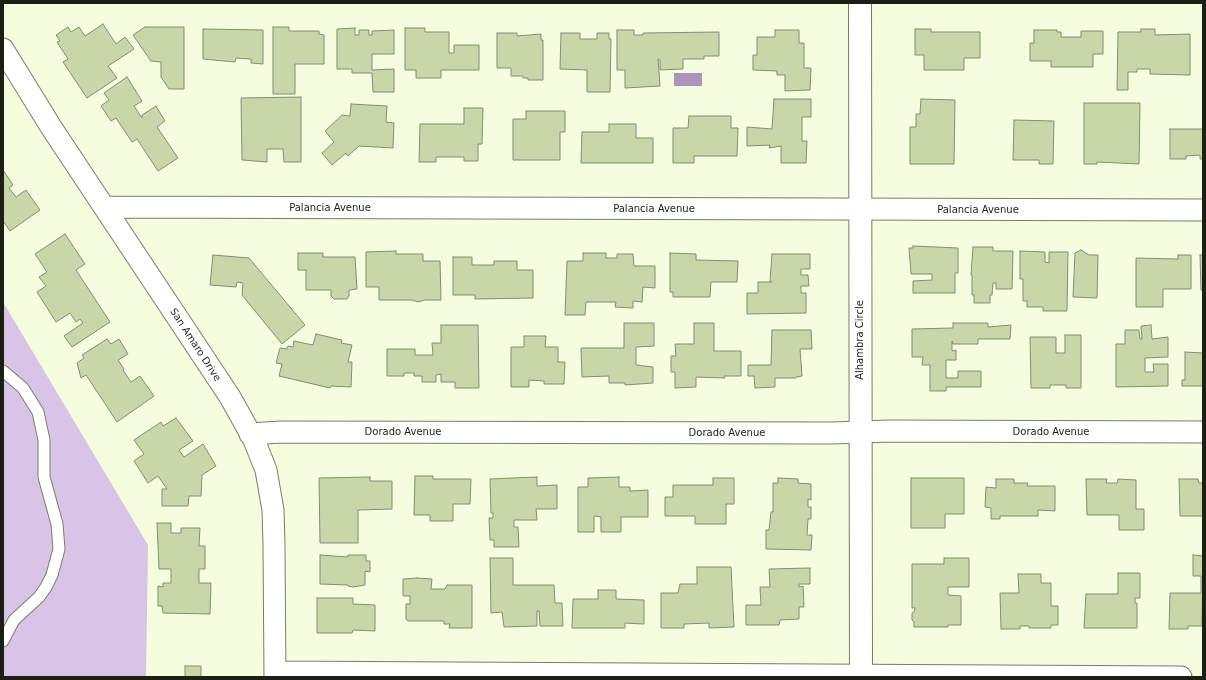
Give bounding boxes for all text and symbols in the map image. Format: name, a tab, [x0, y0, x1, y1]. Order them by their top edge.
street label: Palancia Avenue	[289, 202, 371, 214]
street label: Palancia Avenue	[613, 203, 695, 215]
street label: Palancia Avenue	[937, 204, 1019, 216]
street label: Alhambra Circle	[854, 300, 866, 380]
street label: San Amaro Drive	[167, 306, 223, 384]
street label: Dorado Avenue	[365, 426, 441, 438]
street label: Dorado Avenue	[1013, 426, 1089, 438]
street label: Dorado Avenue	[689, 427, 765, 439]

